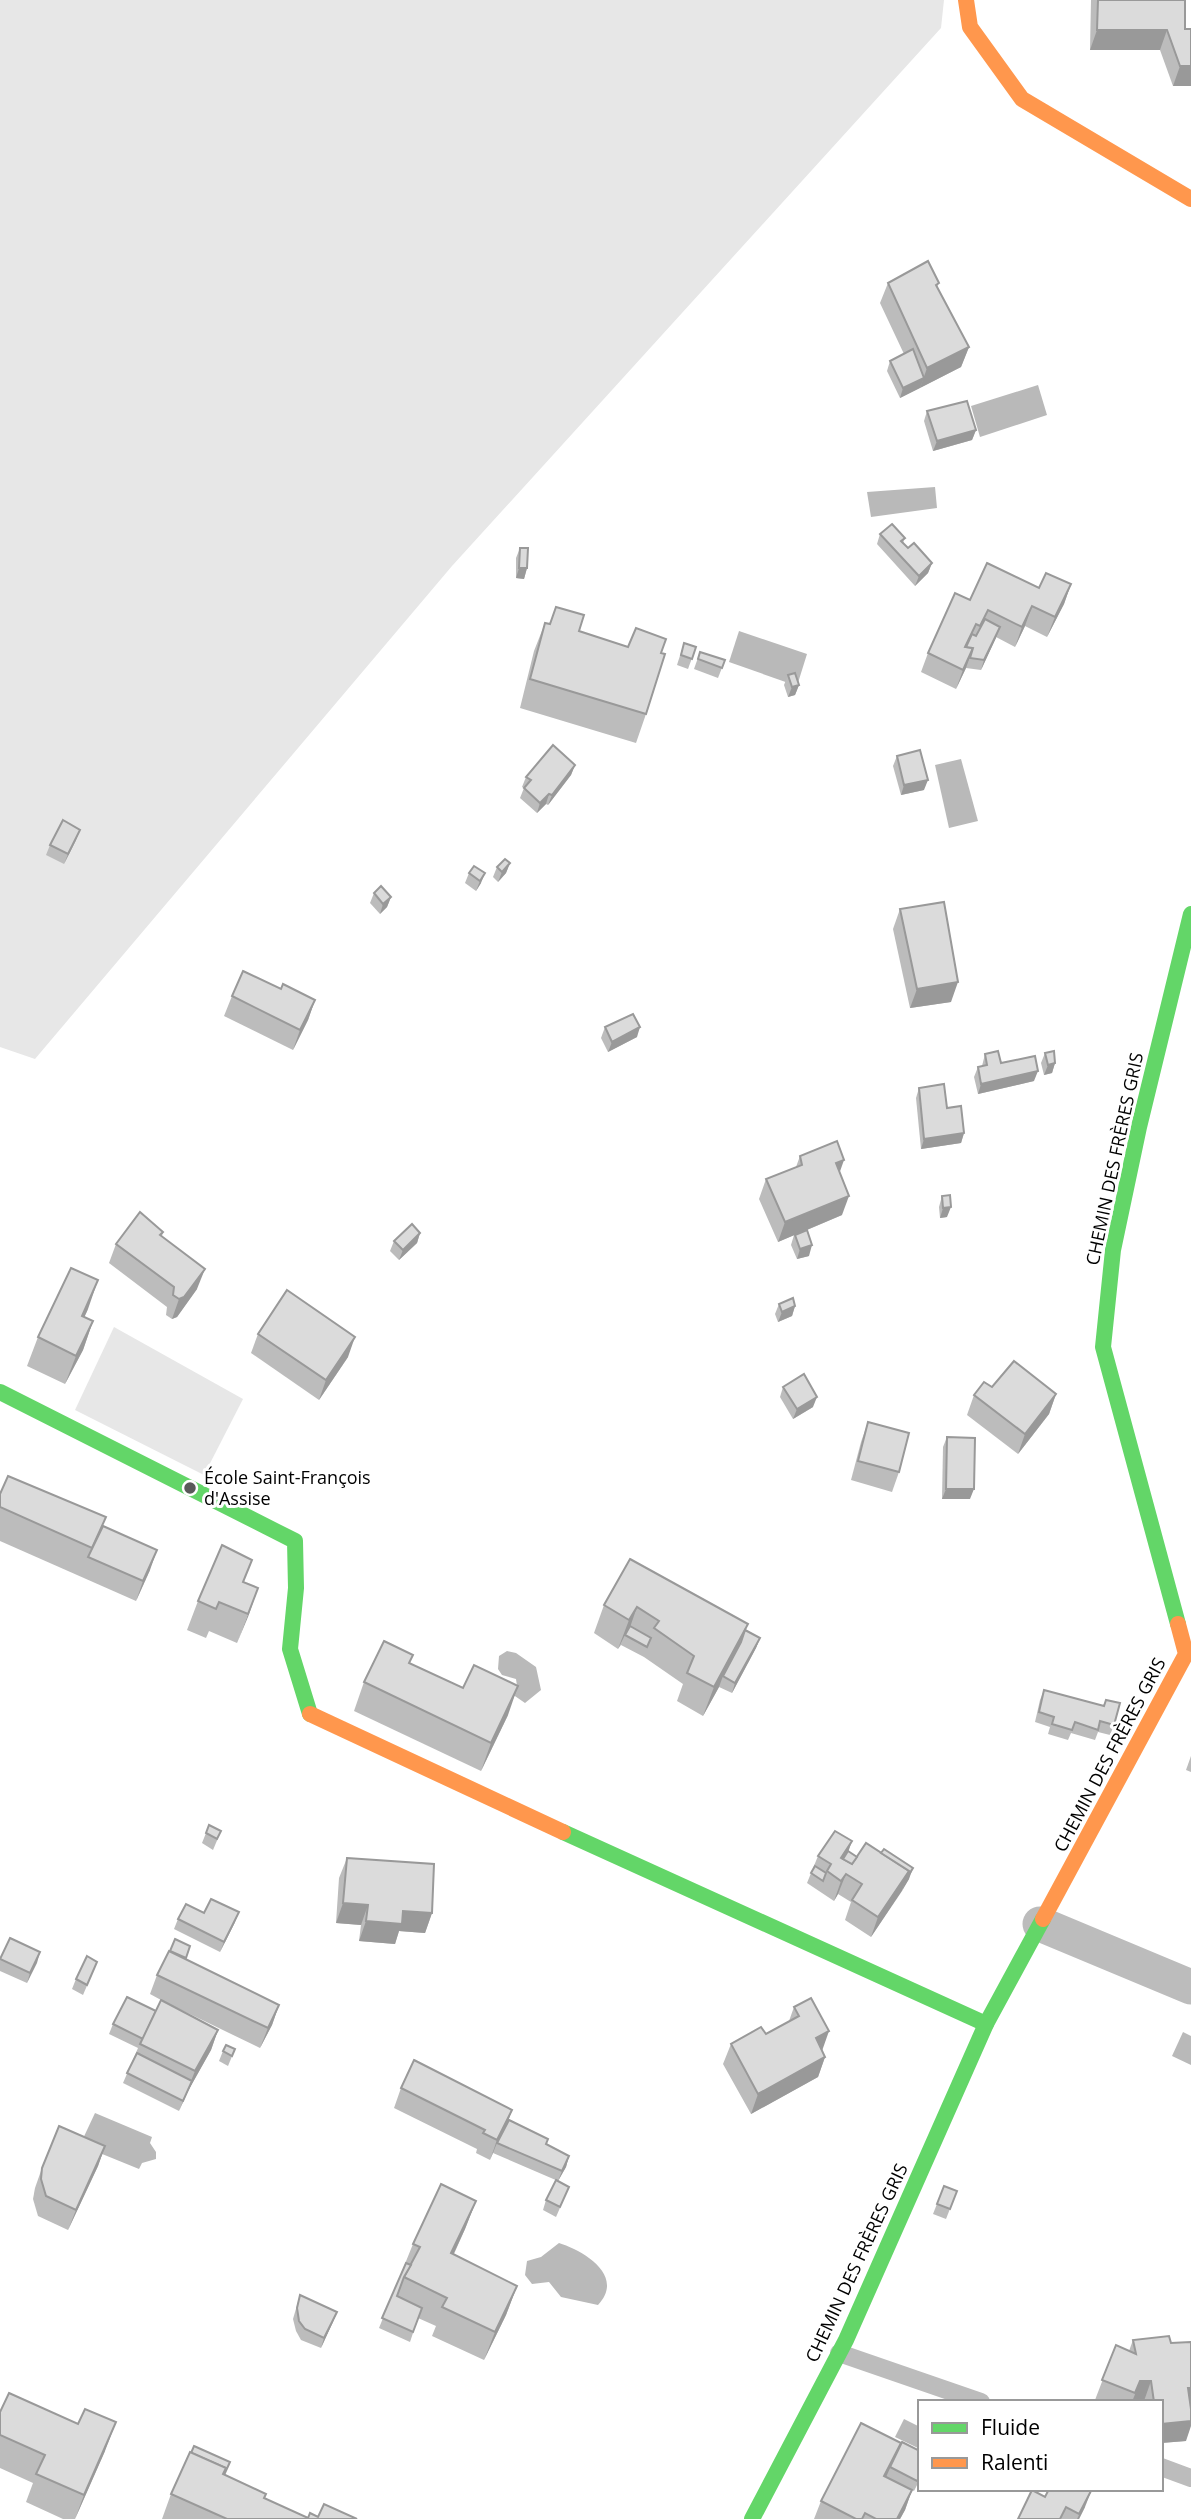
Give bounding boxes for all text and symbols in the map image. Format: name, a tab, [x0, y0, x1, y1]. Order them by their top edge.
street label: CHEMIN DES FRÈRES GRIS	[1080, 1050, 1148, 1267]
place label: École Saint-François d'Assise	[204, 1465, 371, 1510]
marker: École Saint-François d'Assise	[182, 1480, 198, 1496]
street label: CHEMIN DES FRÈRES GRIS	[1048, 1653, 1171, 1856]
street label: CHEMIN DES FRÈRES GRIS	[799, 2159, 913, 2366]
legend	[918, 2400, 1163, 2491]
text: Fluide	[981, 2413, 1040, 2441]
text: Ralenti	[981, 2448, 1048, 2476]

